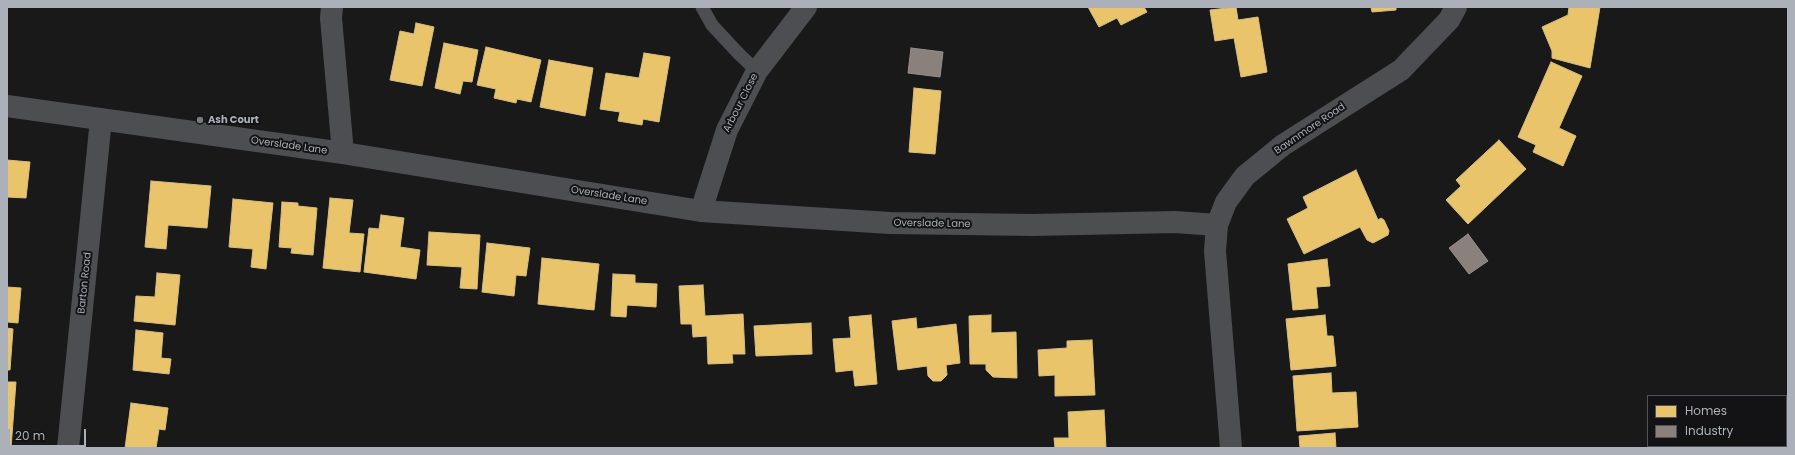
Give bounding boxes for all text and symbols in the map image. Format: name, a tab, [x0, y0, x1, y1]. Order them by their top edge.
street label: Arbour Close	[721, 72, 761, 134]
street label: Bawnmore Road	[1272, 101, 1348, 157]
place label: Ash Court	[208, 114, 259, 126]
marker: Ash Court	[195, 115, 205, 125]
street label: Overslade Lane	[250, 135, 328, 157]
street label: Overslade Lane	[570, 184, 648, 208]
street label: Overslade Lane	[893, 217, 971, 231]
street label: Barton Road	[76, 252, 94, 314]
legend	[1647, 395, 1787, 447]
text: Homes	[1685, 402, 1727, 419]
scale bar	[10, 421, 88, 447]
text: Industry	[1685, 422, 1733, 439]
text: 20 m	[15, 427, 45, 444]

